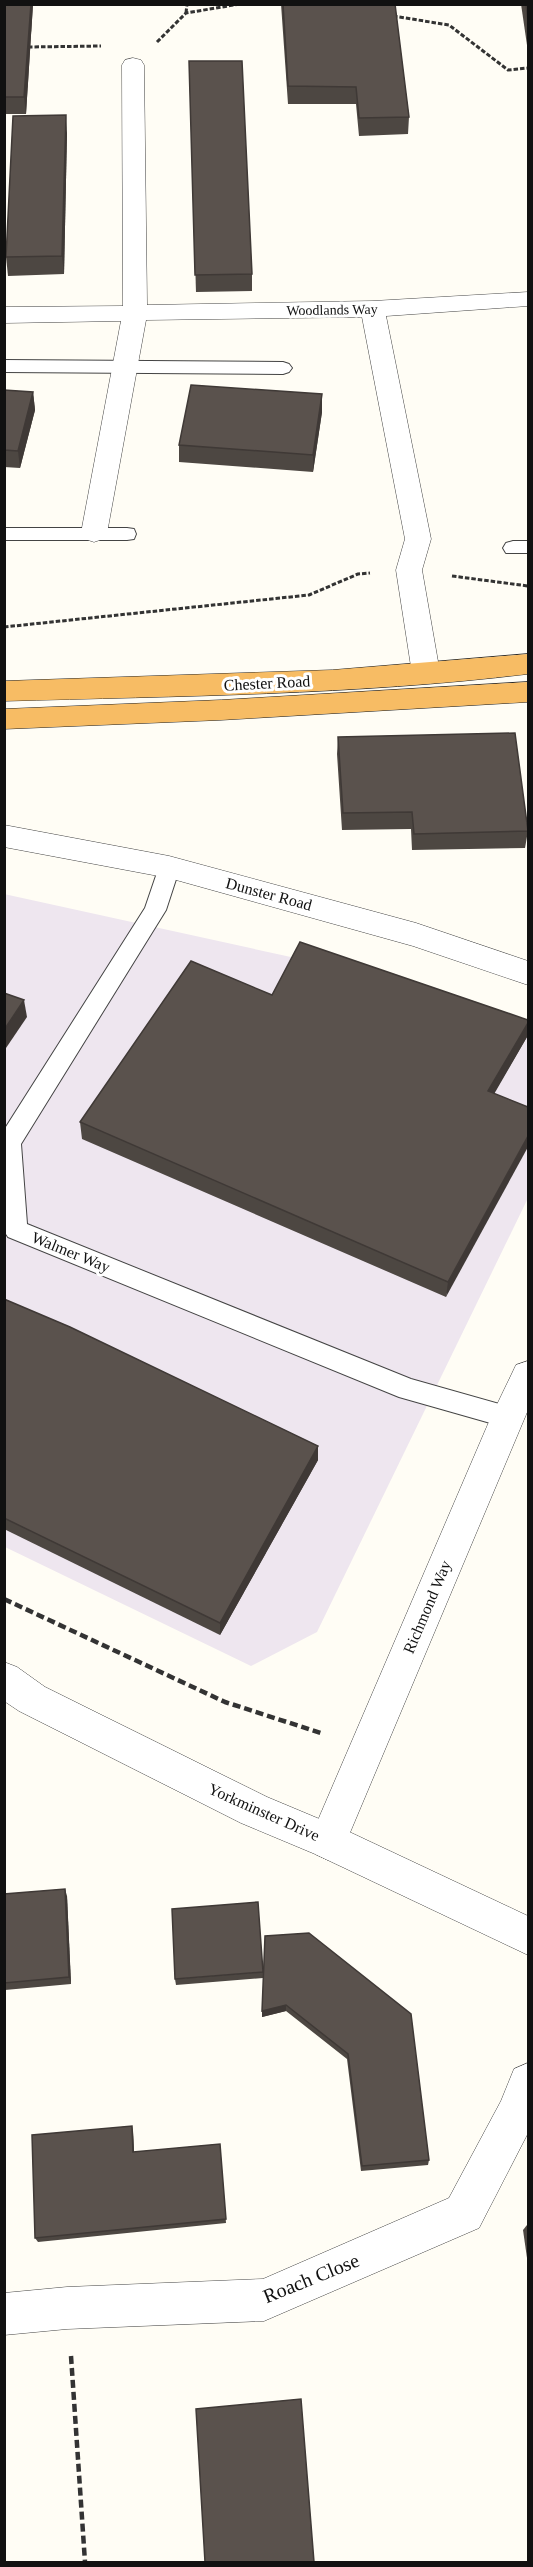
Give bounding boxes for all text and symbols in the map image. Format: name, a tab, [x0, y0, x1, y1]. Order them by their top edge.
street label: Woodlands Way	[286, 302, 378, 318]
street label: Chester Road	[223, 672, 311, 694]
street label: Dunster Road	[224, 874, 314, 914]
street label: Walmer Way	[29, 1229, 113, 1276]
street label: Richmond Way	[400, 1558, 455, 1656]
street label: Yorkminster Drive	[206, 1780, 322, 1844]
street label: Roach Close	[260, 2249, 362, 2307]

